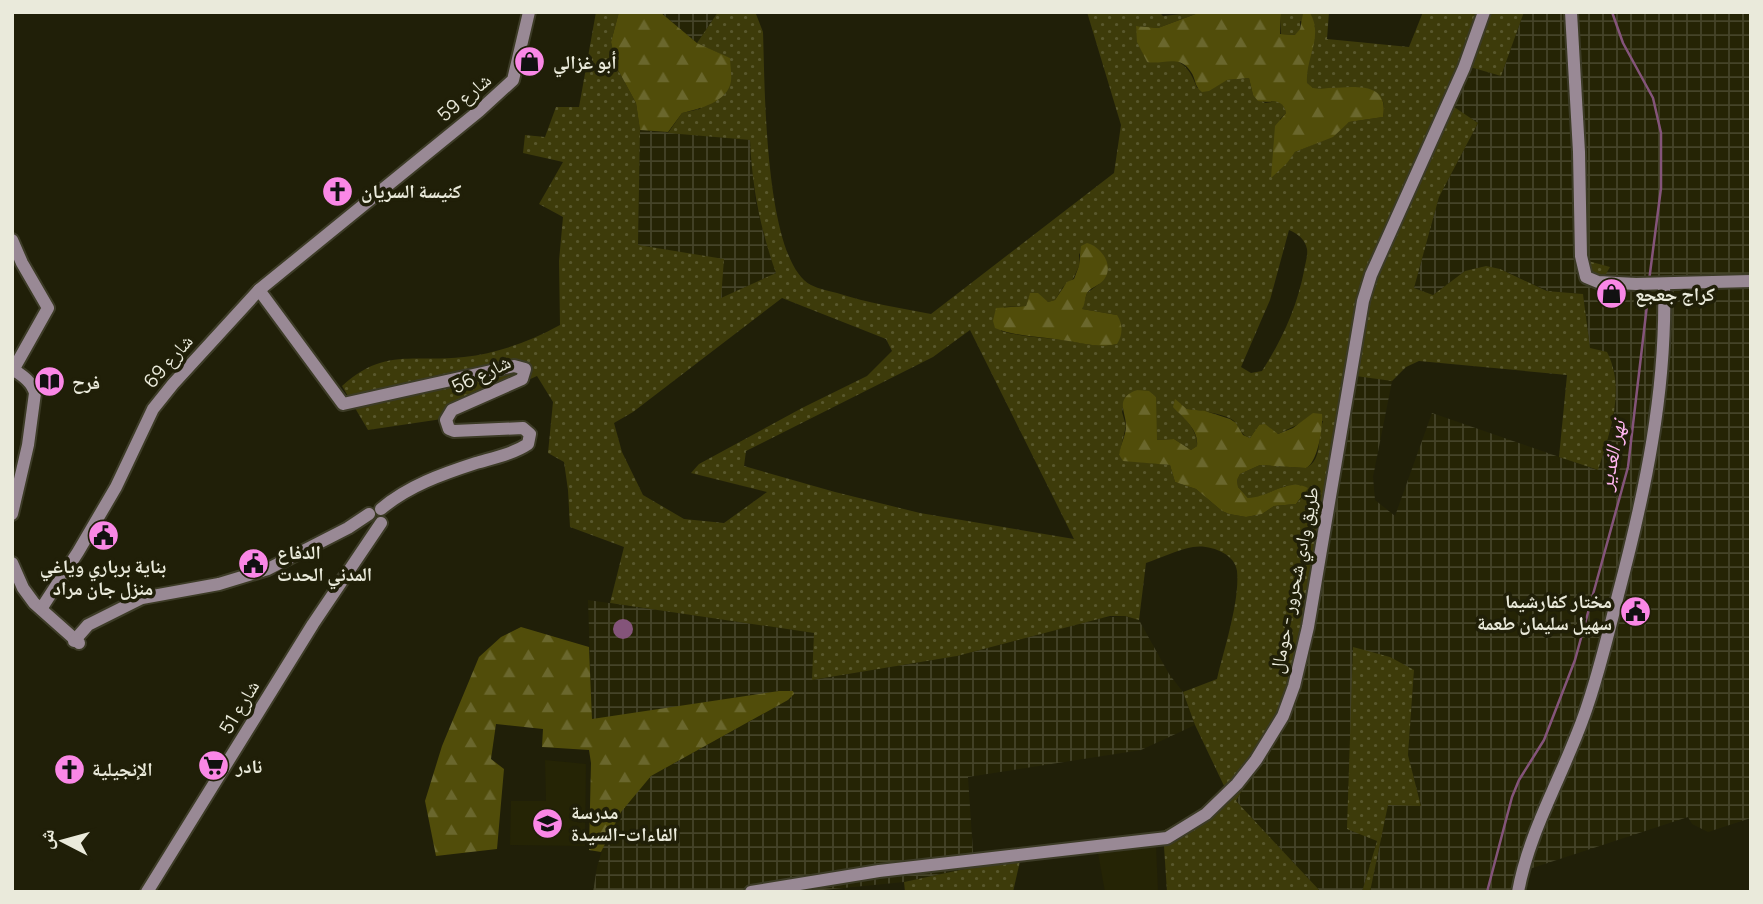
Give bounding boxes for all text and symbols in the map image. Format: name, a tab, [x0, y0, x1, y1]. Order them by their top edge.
shop icon: أبو غزالي	[513, 45, 547, 79]
place label: أبو غزالي	[553, 49, 617, 78]
street label: شارع 59	[432, 67, 496, 127]
church icon: كنيسة السريان	[321, 174, 355, 208]
place label: كنيسة السريان	[361, 178, 462, 204]
shop icon: كراج جعجع	[1595, 277, 1629, 311]
place label: كراج جعجع	[1635, 281, 1716, 307]
street label: شارع 69	[137, 329, 199, 393]
street label: شارع 56	[447, 349, 515, 399]
library icon: فرح	[32, 365, 66, 399]
place label: فرح	[72, 369, 100, 395]
water label: نهر الغدير	[1590, 414, 1632, 494]
street label: طريق وادي شحرور - حومال	[1263, 484, 1328, 676]
public building icon: بناية برباري وياغي منزل جان مراد	[86, 518, 120, 552]
place label: الدفاع المدني الحدت	[277, 539, 372, 590]
public building icon: الدفاع المدني الحدت	[237, 546, 271, 580]
place label: بناية برباري وياغي منزل جان مراد	[40, 553, 166, 601]
place label: مختار كفارشيما سهيل سليمان طعمة	[1477, 588, 1612, 636]
public building icon: مختار كفارشيما سهيل سليمان طعمة	[1618, 595, 1652, 629]
street label: شارع 51	[213, 675, 265, 739]
supermarket icon: نادر	[196, 749, 230, 783]
church icon: الإنجيلية	[52, 752, 86, 786]
place label: نادر	[235, 753, 262, 779]
place label: الإنجيلية	[92, 756, 153, 782]
place label: مدرسة الفاءات-السيدة	[571, 799, 678, 847]
north arrow	[28, 806, 98, 876]
school or university icon: مدرسة الفاءات-السيدة	[531, 806, 565, 840]
text: ش	[32, 828, 60, 851]

